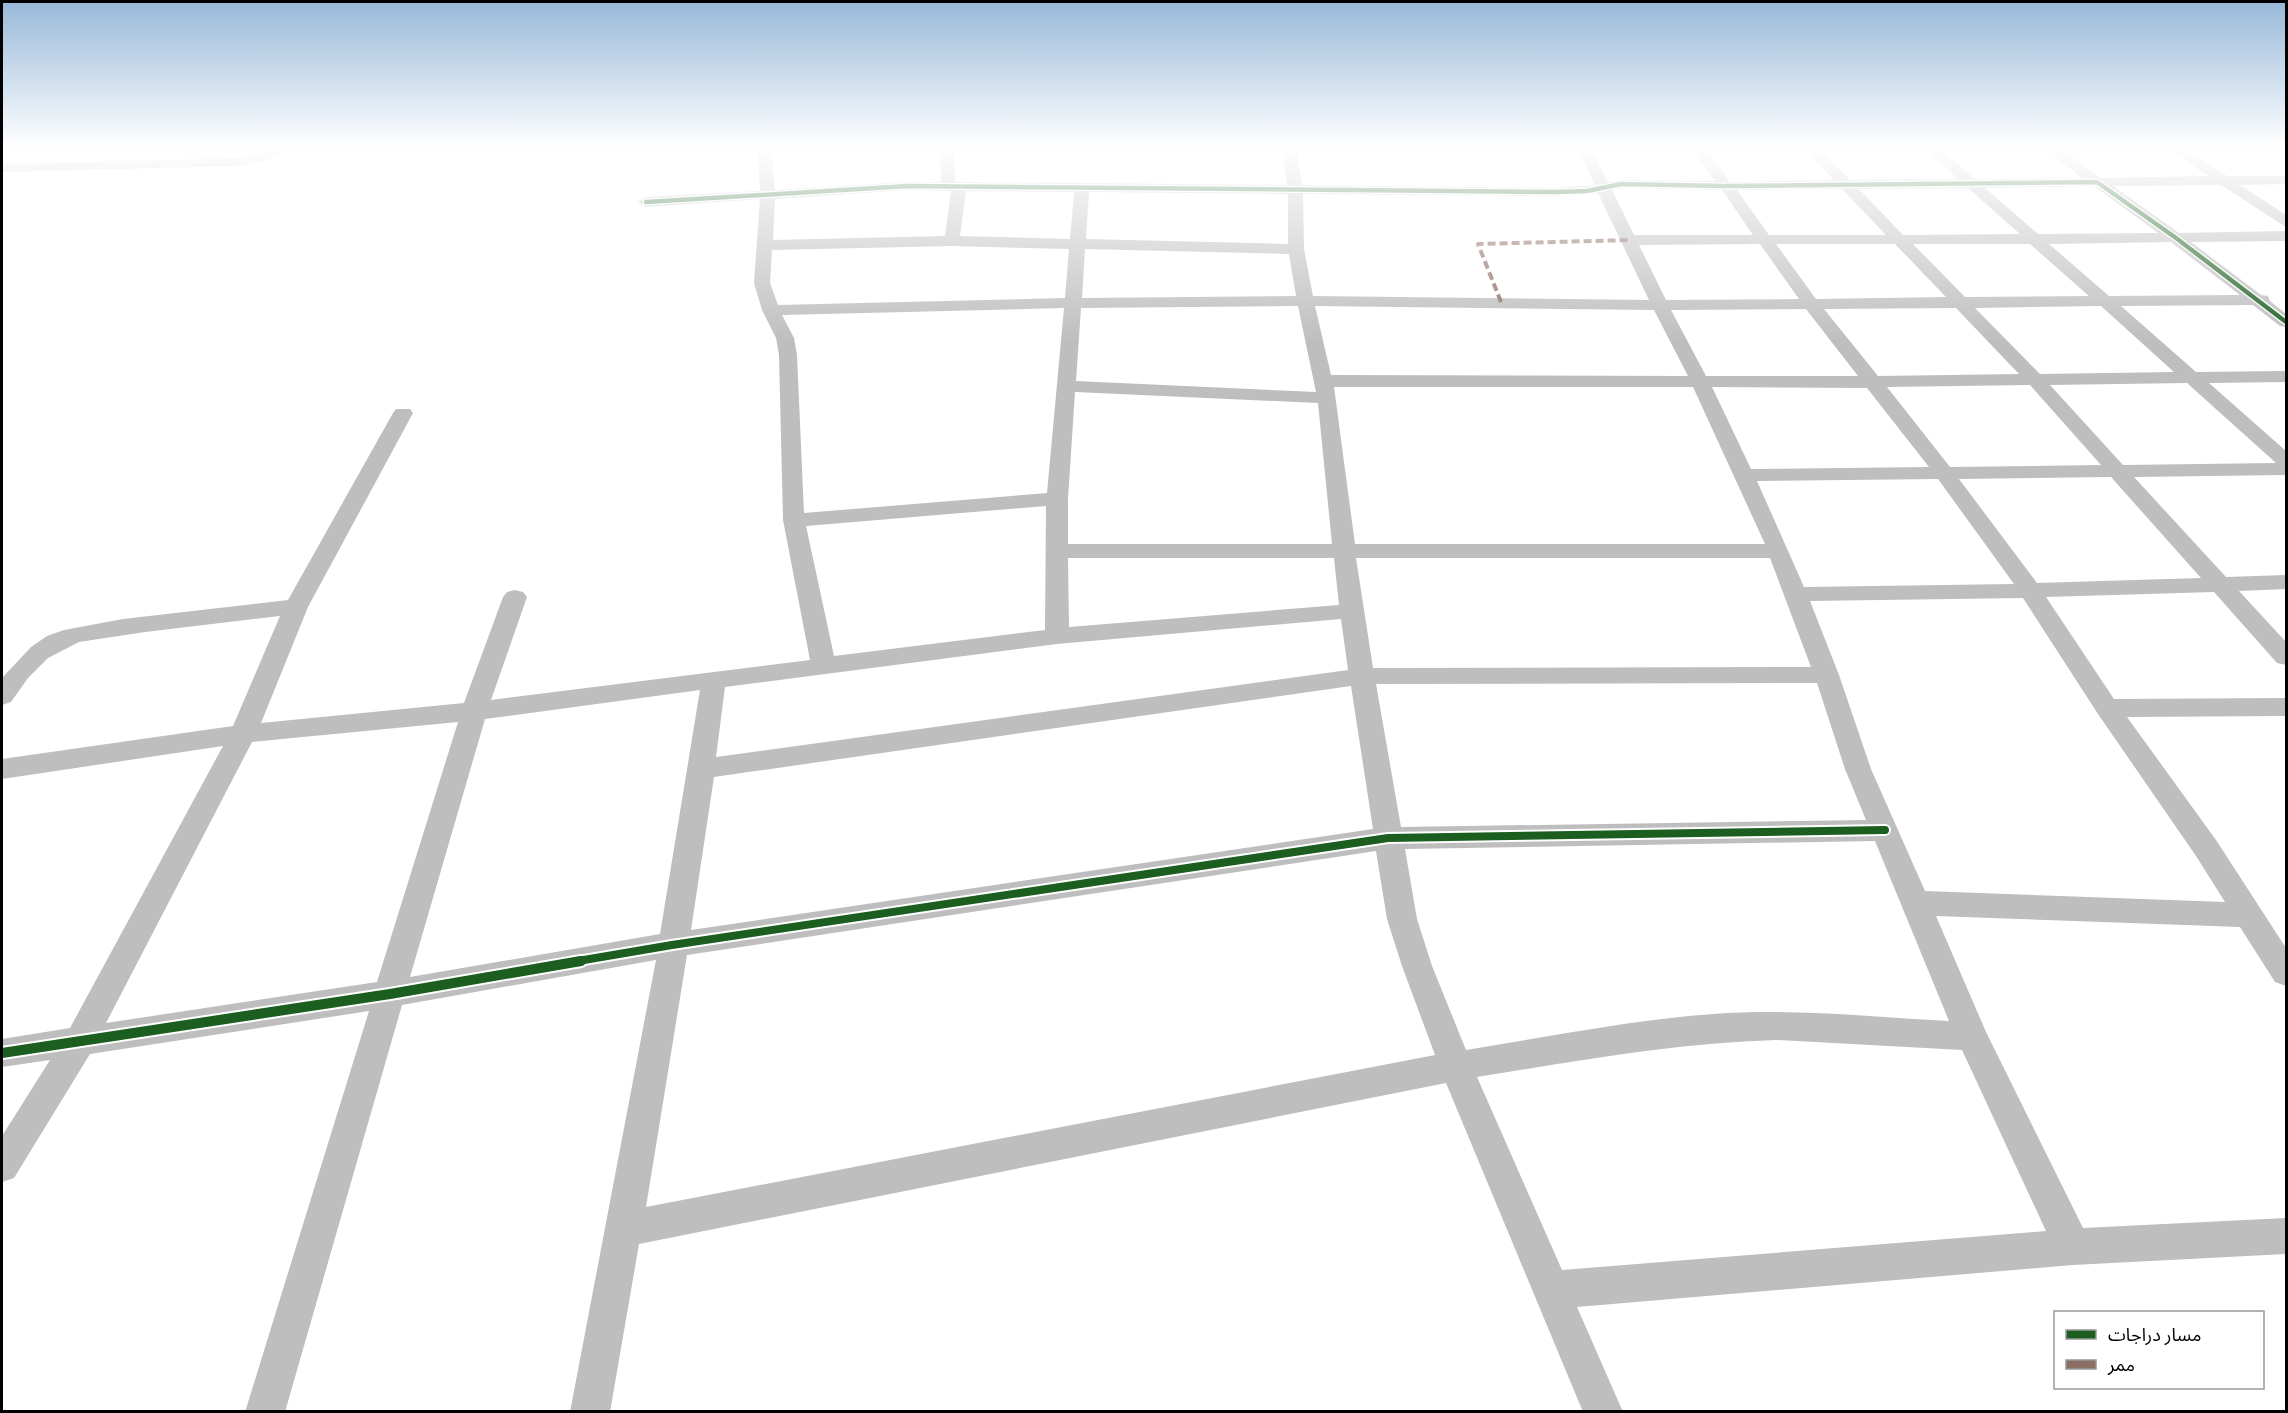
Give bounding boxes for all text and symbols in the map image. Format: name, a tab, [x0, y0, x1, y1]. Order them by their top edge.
legend	[2054, 1311, 2264, 1389]
text: مسار دراجات	[2108, 1324, 2201, 1346]
text: ممر	[2107, 1354, 2135, 1376]

